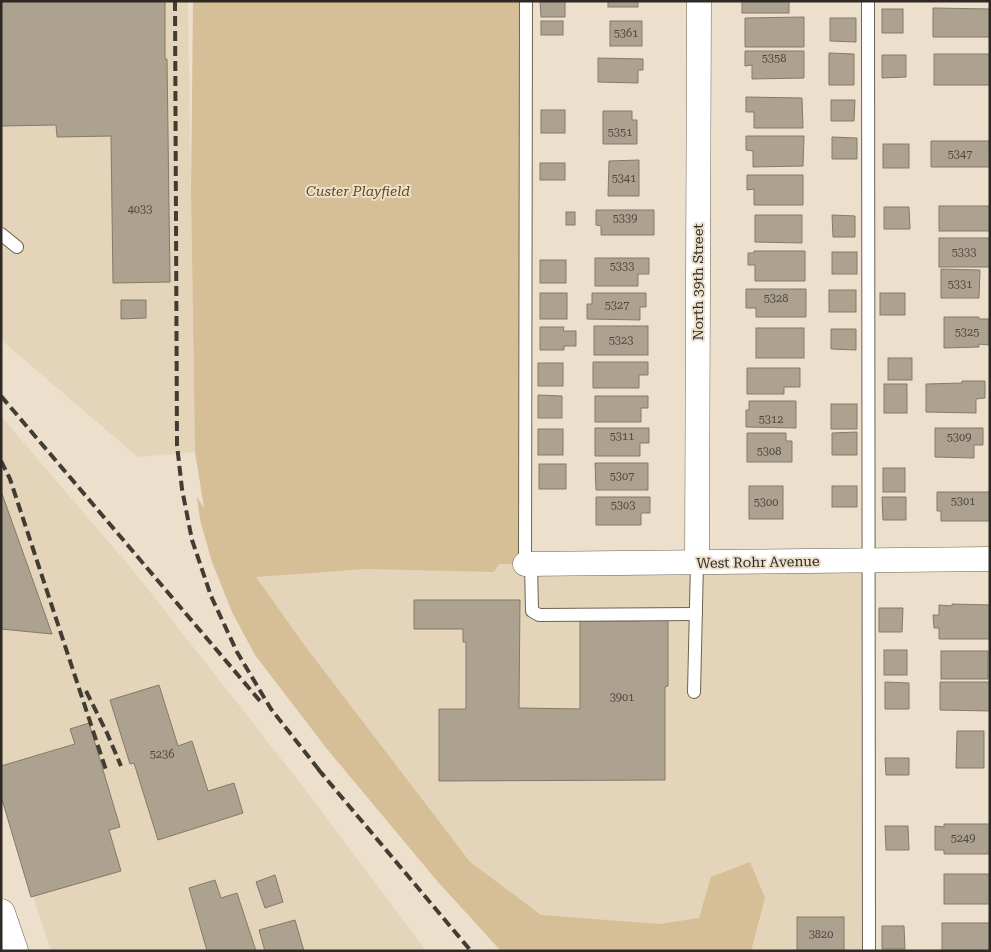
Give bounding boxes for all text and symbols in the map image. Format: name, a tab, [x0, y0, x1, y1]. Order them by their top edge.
house number: 5361	[614, 27, 638, 40]
house number: 5358	[762, 52, 786, 65]
house number: 5351	[608, 126, 632, 139]
house number: 5347	[948, 148, 972, 161]
house number: 5341	[612, 172, 636, 185]
park label: Custer Playfield	[306, 183, 410, 199]
house number: 4033	[128, 203, 152, 216]
house number: 5339	[613, 212, 637, 225]
street label: North 39th Street	[690, 223, 706, 341]
house number: 5333	[952, 246, 976, 259]
house number: 5333	[610, 260, 634, 273]
house number: 5331	[948, 278, 972, 291]
house number: 5328	[764, 292, 788, 305]
house number: 5327	[605, 299, 629, 312]
house number: 5325	[955, 326, 979, 339]
house number: 5323	[609, 334, 633, 347]
house number: 5312	[759, 413, 783, 426]
house number: 5311	[610, 430, 634, 443]
house number: 5309	[947, 431, 971, 444]
house number: 5308	[757, 445, 781, 458]
house number: 5307	[610, 470, 634, 483]
house number: 5301	[951, 495, 975, 508]
house number: 5300	[754, 496, 778, 509]
house number: 5303	[611, 499, 635, 512]
street label: West Rohr Avenue	[696, 553, 820, 571]
house number: 3901	[610, 691, 634, 704]
house number: 5236	[150, 748, 174, 761]
house number: 5249	[951, 832, 975, 845]
house number: 3820	[809, 928, 833, 941]

